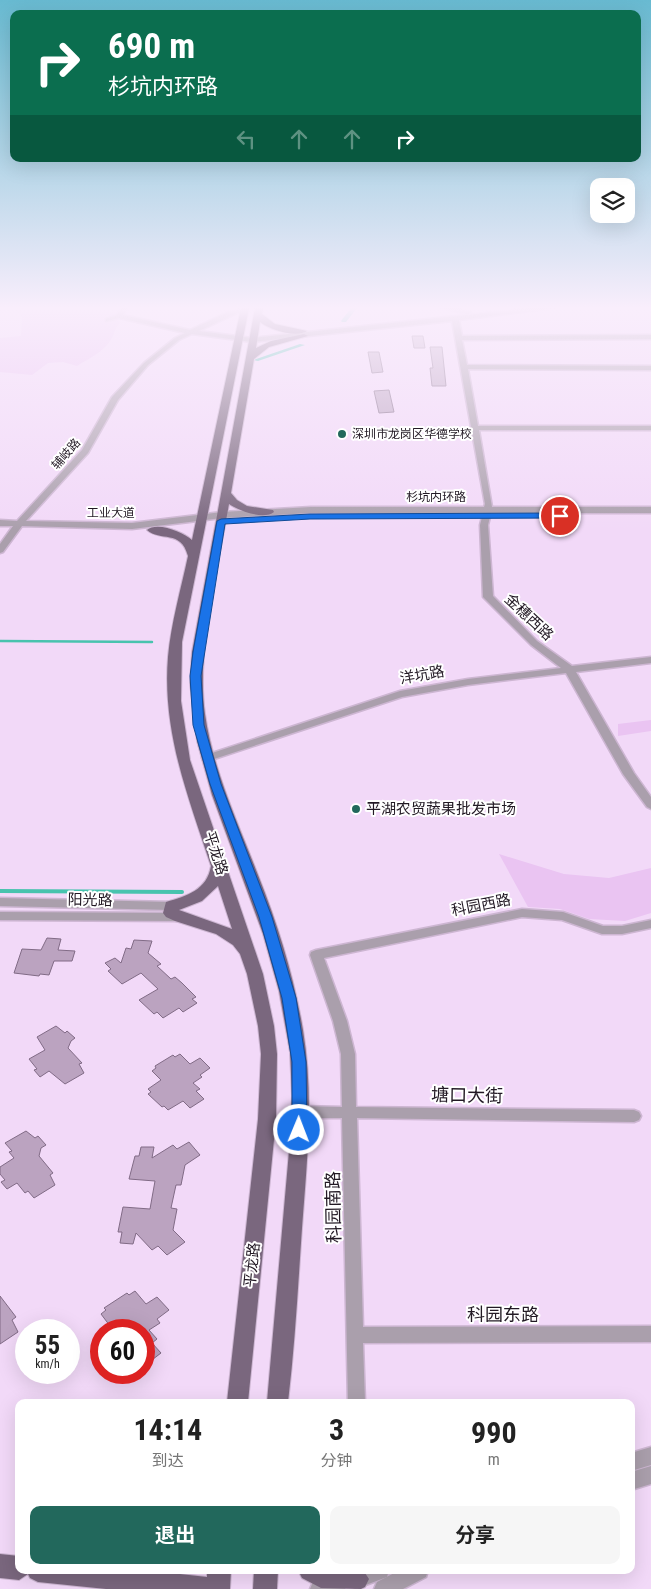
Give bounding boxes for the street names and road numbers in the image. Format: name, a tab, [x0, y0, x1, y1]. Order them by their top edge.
street label: 辅岐路	[49, 436, 83, 472]
street label: 杉坑内环路	[406, 490, 466, 504]
street label: 工业大道	[87, 506, 135, 520]
street label: 金穗西路	[501, 590, 557, 644]
street label: 洋坑路	[398, 662, 446, 688]
street label: 平龙路	[200, 829, 232, 877]
street label: 科园西路	[450, 890, 512, 920]
street label: 阳光路	[67, 891, 113, 909]
street label: 塘口大街	[431, 1084, 503, 1106]
street label: 科园南路	[322, 1171, 344, 1243]
street label: 平龙路	[241, 1242, 263, 1288]
street label: 科园东路	[467, 1304, 539, 1325]

